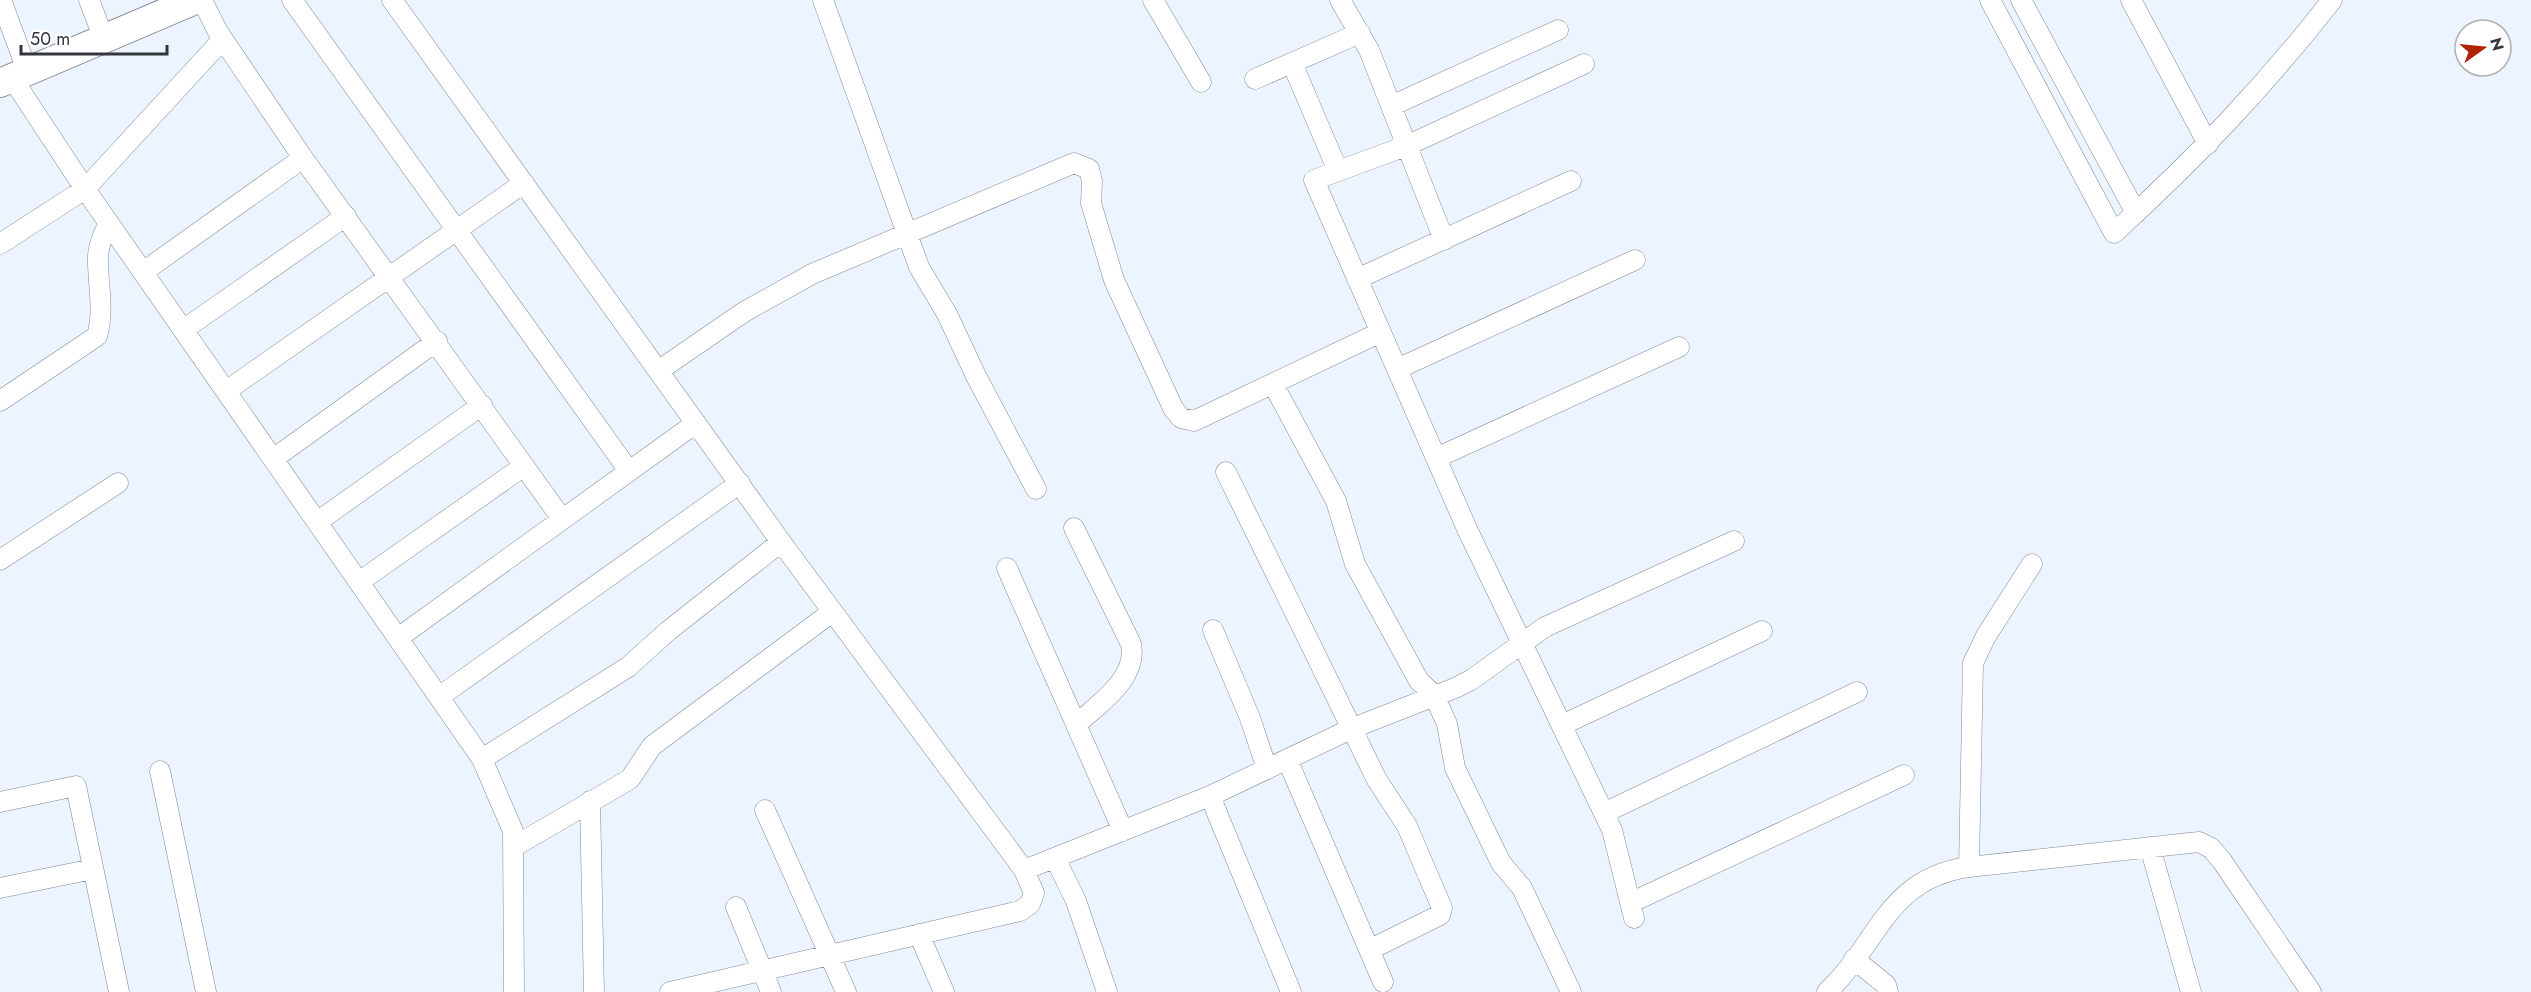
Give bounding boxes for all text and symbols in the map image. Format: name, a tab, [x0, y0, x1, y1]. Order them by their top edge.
scale bar	[21, 18, 166, 56]
north arrow	[2453, 18, 2513, 78]
text: 50 m	[30, 26, 70, 52]
text: N	[2484, 35, 2510, 53]

